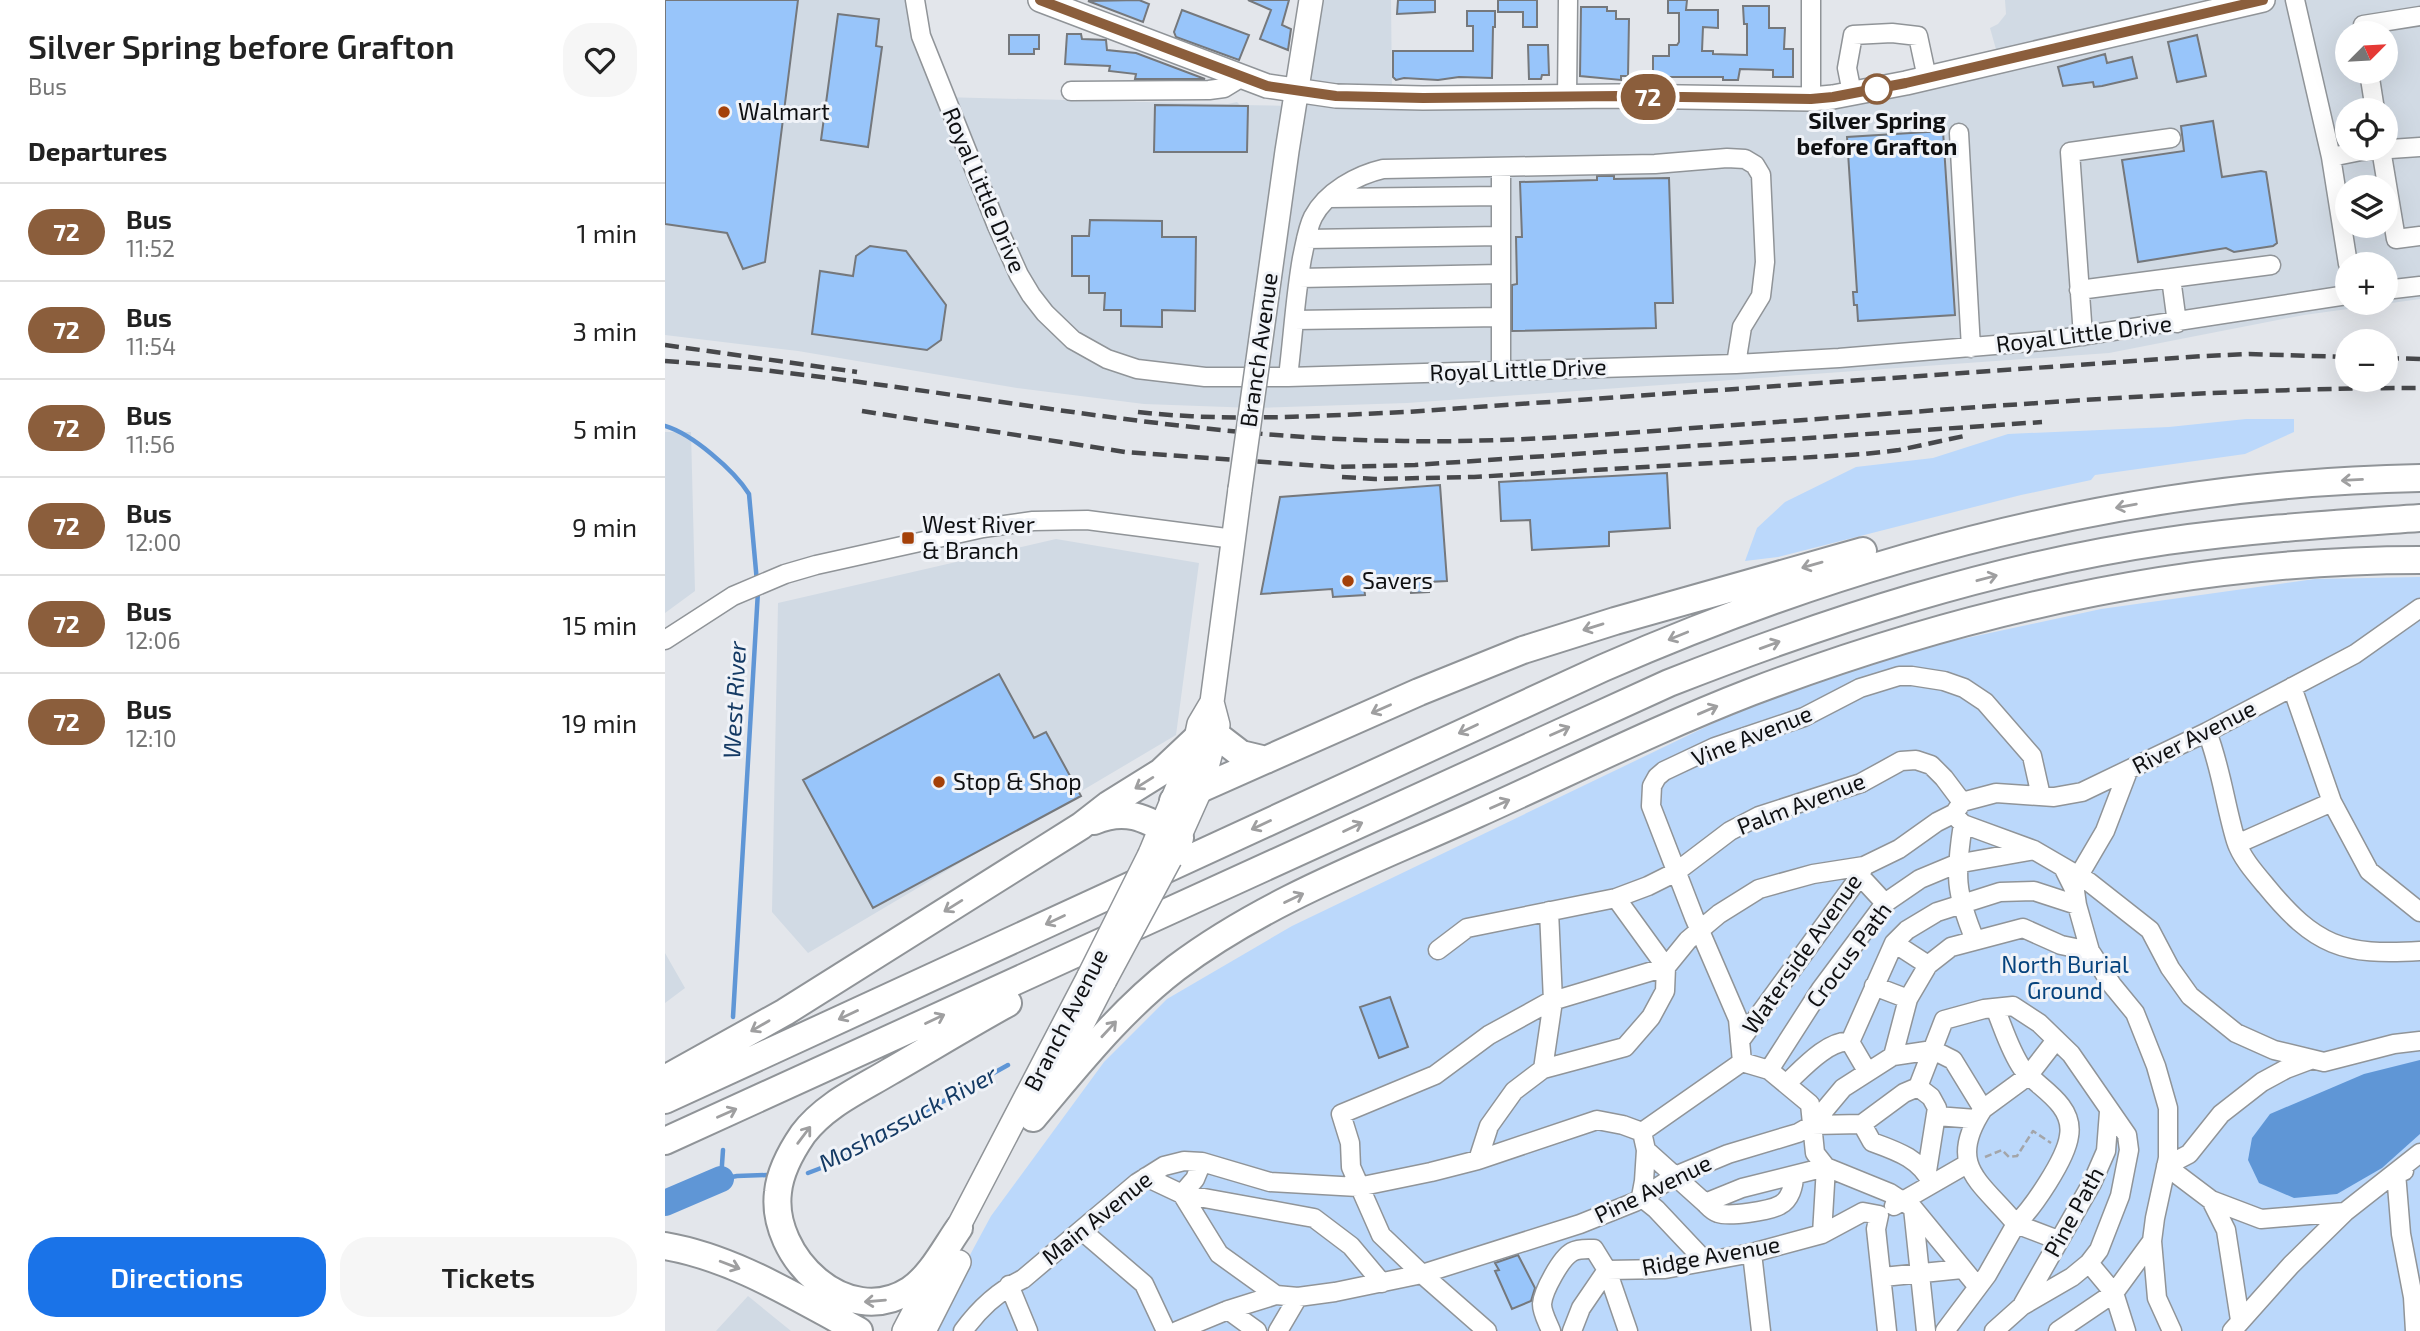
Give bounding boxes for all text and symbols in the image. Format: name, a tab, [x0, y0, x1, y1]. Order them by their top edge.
north arrow	[2335, 21, 2397, 84]
map controls	[2335, 21, 2398, 392]
button: heart	[563, 23, 637, 97]
text: Silver Spring before Grafton	[28, 26, 455, 66]
text: Bus	[28, 72, 67, 100]
line badge: 72	[1616, 74, 1679, 120]
marker: Silver Spring before Grafton	[1862, 74, 1892, 104]
text: 72	[1635, 82, 1661, 111]
place label: Walmart	[738, 97, 830, 125]
button: locate	[2335, 98, 2398, 161]
street label: Royal Little Drive	[937, 103, 1032, 277]
marker: Walmart	[716, 104, 732, 120]
place label: Silver Spring before Grafton	[1797, 106, 1957, 160]
text: Departures	[28, 135, 167, 166]
button: layers	[2335, 175, 2398, 238]
text: Bus	[126, 203, 172, 234]
text: 72	[53, 217, 80, 246]
text: 1 min	[577, 217, 637, 248]
text: 11:52	[126, 234, 175, 262]
button: +	[2335, 252, 2398, 315]
street label: Branch Avenue	[1233, 271, 1283, 429]
text: Bus	[126, 301, 172, 332]
street label: Royal Little Drive	[1994, 308, 2173, 358]
text: 72	[53, 315, 80, 344]
text: 3 min	[572, 315, 637, 346]
button: −	[2335, 329, 2398, 392]
text: 11:54	[126, 332, 176, 360]
street label: Royal Little Drive	[1429, 352, 1607, 386]
text: Bus	[126, 399, 172, 430]
text: 72	[53, 413, 80, 442]
text: 5 min	[573, 413, 637, 444]
text: 11:56	[126, 430, 175, 458]
one-way arrow	[2341, 474, 2364, 487]
text: Bus	[126, 497, 172, 528]
one-way arrow	[2115, 500, 2138, 513]
place label: West River & Branch	[922, 510, 1035, 564]
text: 72	[53, 511, 80, 540]
text: 9 min	[572, 511, 637, 542]
text: 12:00	[126, 528, 181, 556]
marker: West River & Branch	[900, 530, 916, 546]
one-way arrow	[1801, 559, 1824, 572]
place label: Savers	[1362, 566, 1433, 594]
one-way arrow	[1975, 571, 1998, 584]
marker: Savers	[1340, 573, 1356, 589]
text: Bus	[126, 595, 172, 626]
text: 72	[53, 609, 80, 638]
text: 15 min	[563, 609, 637, 640]
one-way arrow	[1582, 622, 1604, 635]
text: 12:06	[126, 626, 181, 654]
one-way arrow	[1667, 630, 1689, 643]
one-way arrow	[1758, 638, 1780, 650]
water label: West River	[716, 640, 751, 759]
text: Bus	[126, 693, 172, 724]
street label: River Avenue	[2127, 693, 2260, 779]
street label: Vine Avenue	[1687, 698, 1816, 772]
one-way arrow	[1371, 703, 1392, 716]
one-way arrow	[1697, 703, 1718, 716]
text: 72	[53, 707, 80, 736]
text: 19 min	[562, 707, 637, 738]
one-way arrow	[1458, 723, 1479, 737]
text: 12:10	[126, 724, 177, 752]
one-way arrow	[1548, 724, 1570, 737]
street label: Palm Avenue	[1733, 766, 1869, 840]
place label: Stop & Shop	[953, 767, 1082, 795]
marker: Stop & Shop	[931, 774, 947, 790]
one-way arrow	[1134, 776, 1154, 790]
one-way arrow	[1489, 797, 1511, 810]
one-way arrow	[1251, 819, 1273, 832]
one-way arrow	[1342, 820, 1363, 833]
street label: Waterside Avenue	[1735, 868, 1867, 1039]
one-way arrow	[1283, 891, 1304, 905]
street label: Crocus Path	[1800, 896, 1897, 1013]
one-way arrow	[943, 899, 963, 913]
one-way arrow	[1045, 914, 1066, 927]
street label: Branch Avenue	[1017, 944, 1113, 1095]
park label: North Burial Ground	[2001, 950, 2129, 1004]
one-way arrow	[838, 1009, 859, 1022]
one-way arrow	[923, 1012, 945, 1025]
one-way arrow	[750, 1020, 770, 1034]
one-way arrow	[1101, 1020, 1117, 1038]
water label: Moshassuck River	[813, 1058, 1002, 1177]
one-way arrow	[716, 1106, 737, 1119]
one-way arrow	[797, 1126, 811, 1145]
street label: Pine Avenue	[1590, 1148, 1716, 1228]
street label: Pine Path	[2037, 1162, 2109, 1261]
street label: Main Avenue	[1036, 1164, 1157, 1270]
street label: Ridge Avenue	[1640, 1229, 1782, 1281]
button: Directions	[28, 1237, 326, 1317]
button: Tickets	[340, 1237, 637, 1317]
one-way arrow	[718, 1259, 740, 1272]
one-way arrow	[864, 1295, 887, 1308]

